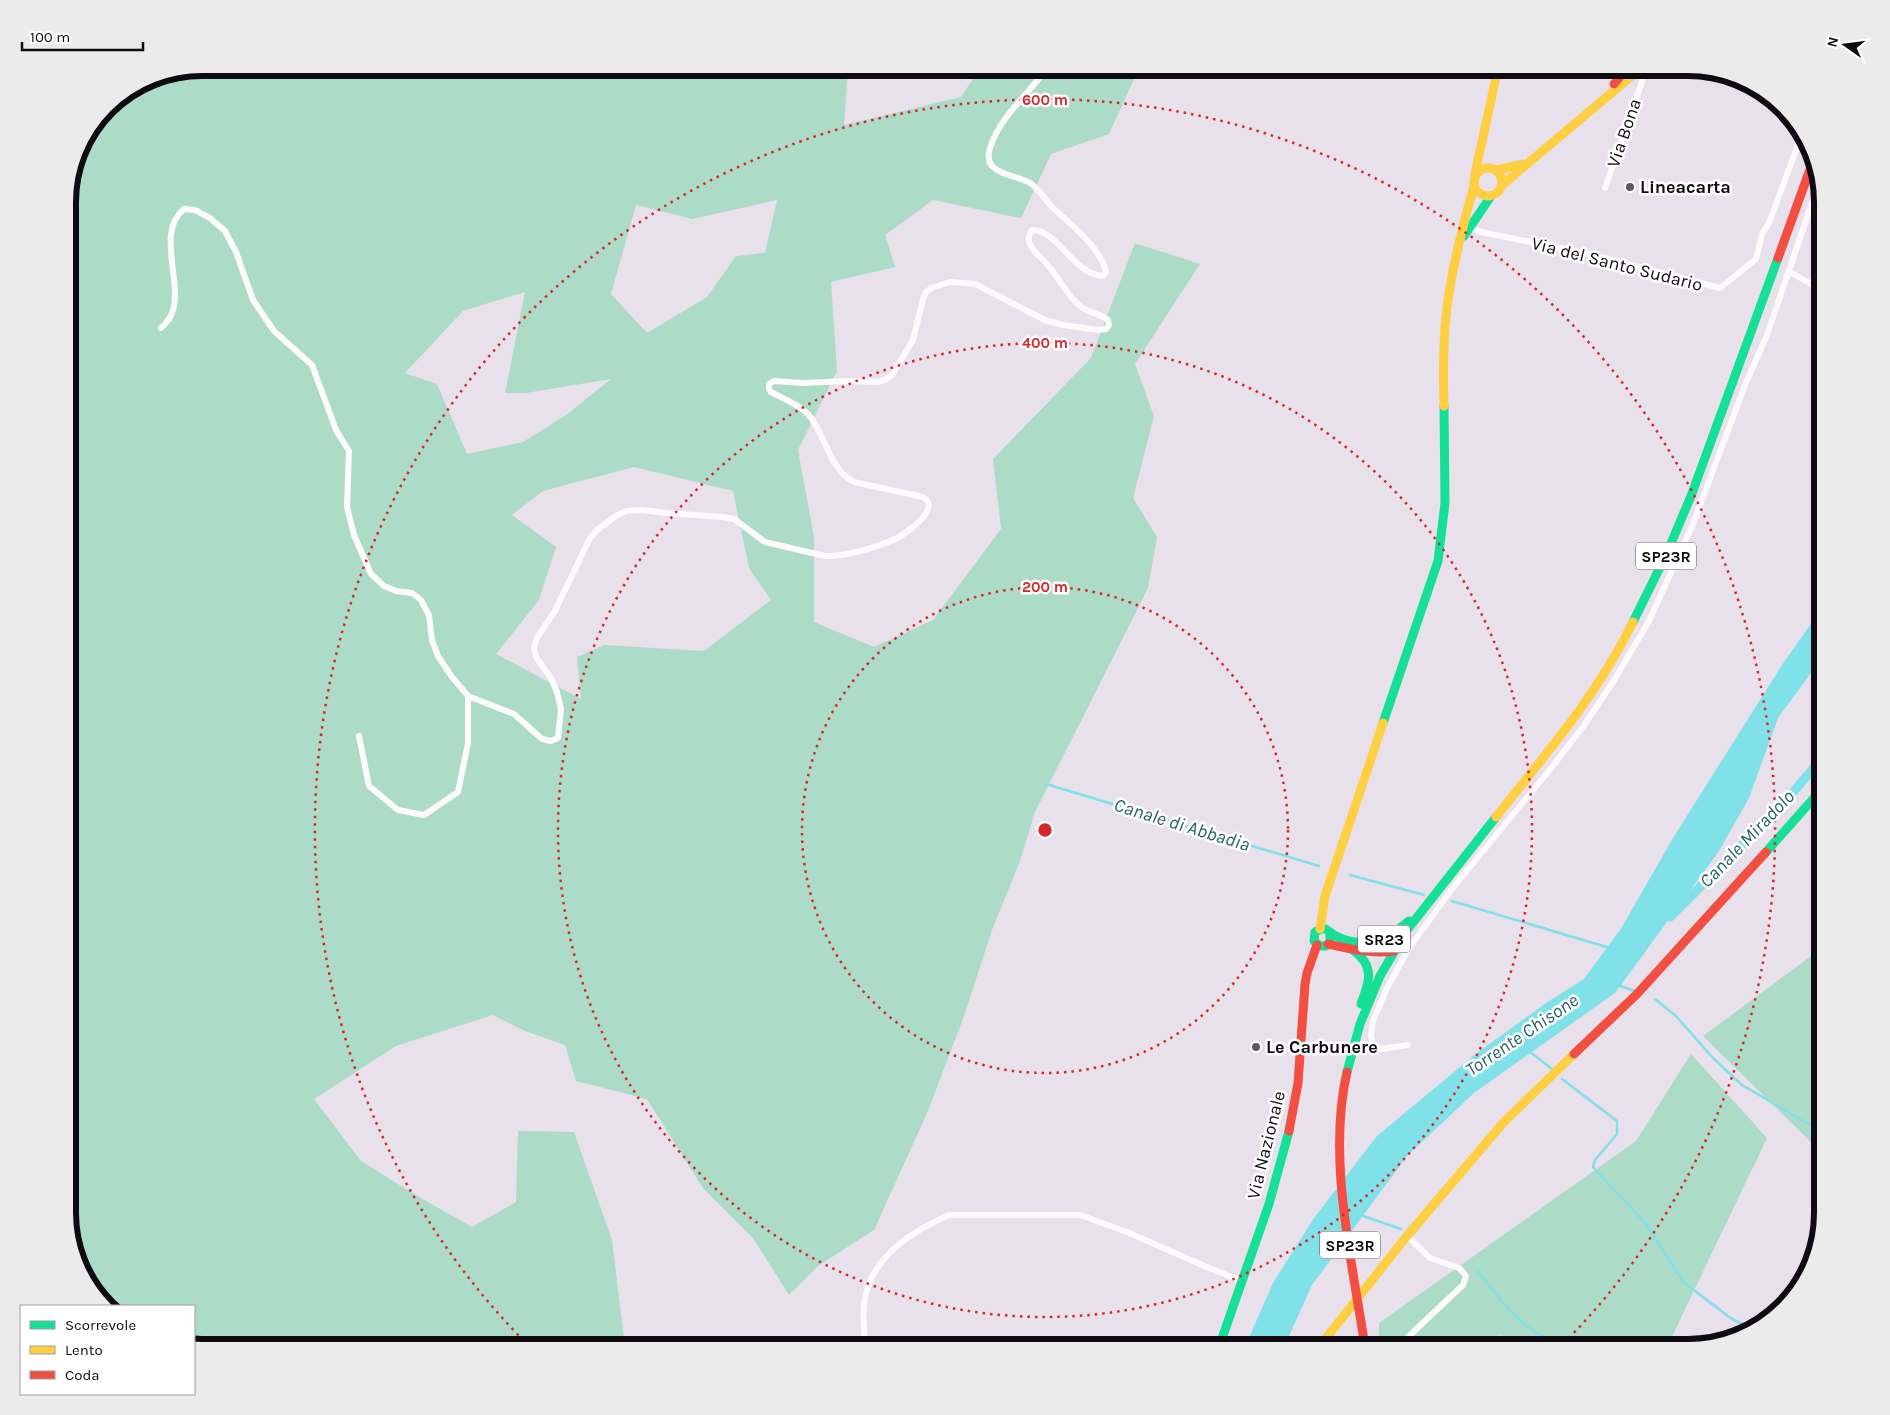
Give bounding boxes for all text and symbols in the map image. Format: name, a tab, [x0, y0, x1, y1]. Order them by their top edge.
scale bar	[22, 20, 144, 52]
north arrow	[1820, 20, 1870, 70]
text: 100 m	[30, 28, 70, 46]
text: N	[1823, 35, 1842, 49]
text: 600 m	[1022, 91, 1068, 109]
street label: Via Bona	[1602, 96, 1646, 170]
place label: Lineacarta	[1640, 176, 1731, 198]
marker: Lineacarta	[1624, 181, 1636, 193]
street label: Via del Santo Sudario	[1529, 232, 1705, 296]
text: 400 m	[1022, 334, 1068, 352]
road number: SP23R	[1636, 542, 1696, 570]
text: 200 m	[1022, 578, 1068, 596]
water label: Canale Miradolo	[1695, 785, 1799, 892]
water label: Canale di Abbadia	[1111, 794, 1253, 856]
centre of rings	[1036, 821, 1054, 839]
road number: SR23	[1358, 926, 1410, 952]
water label: Torrente Chisone	[1461, 989, 1583, 1081]
place label: Le Carbunere	[1266, 1036, 1378, 1058]
marker: Le Carbunere	[1250, 1041, 1262, 1053]
street label: Via Nazionale	[1242, 1089, 1290, 1201]
road number: SP23R	[1320, 1232, 1380, 1258]
legend	[20, 1305, 195, 1395]
text: Scorrevole	[65, 1316, 136, 1334]
text: Lento	[65, 1341, 103, 1359]
text: Coda	[65, 1366, 100, 1384]

